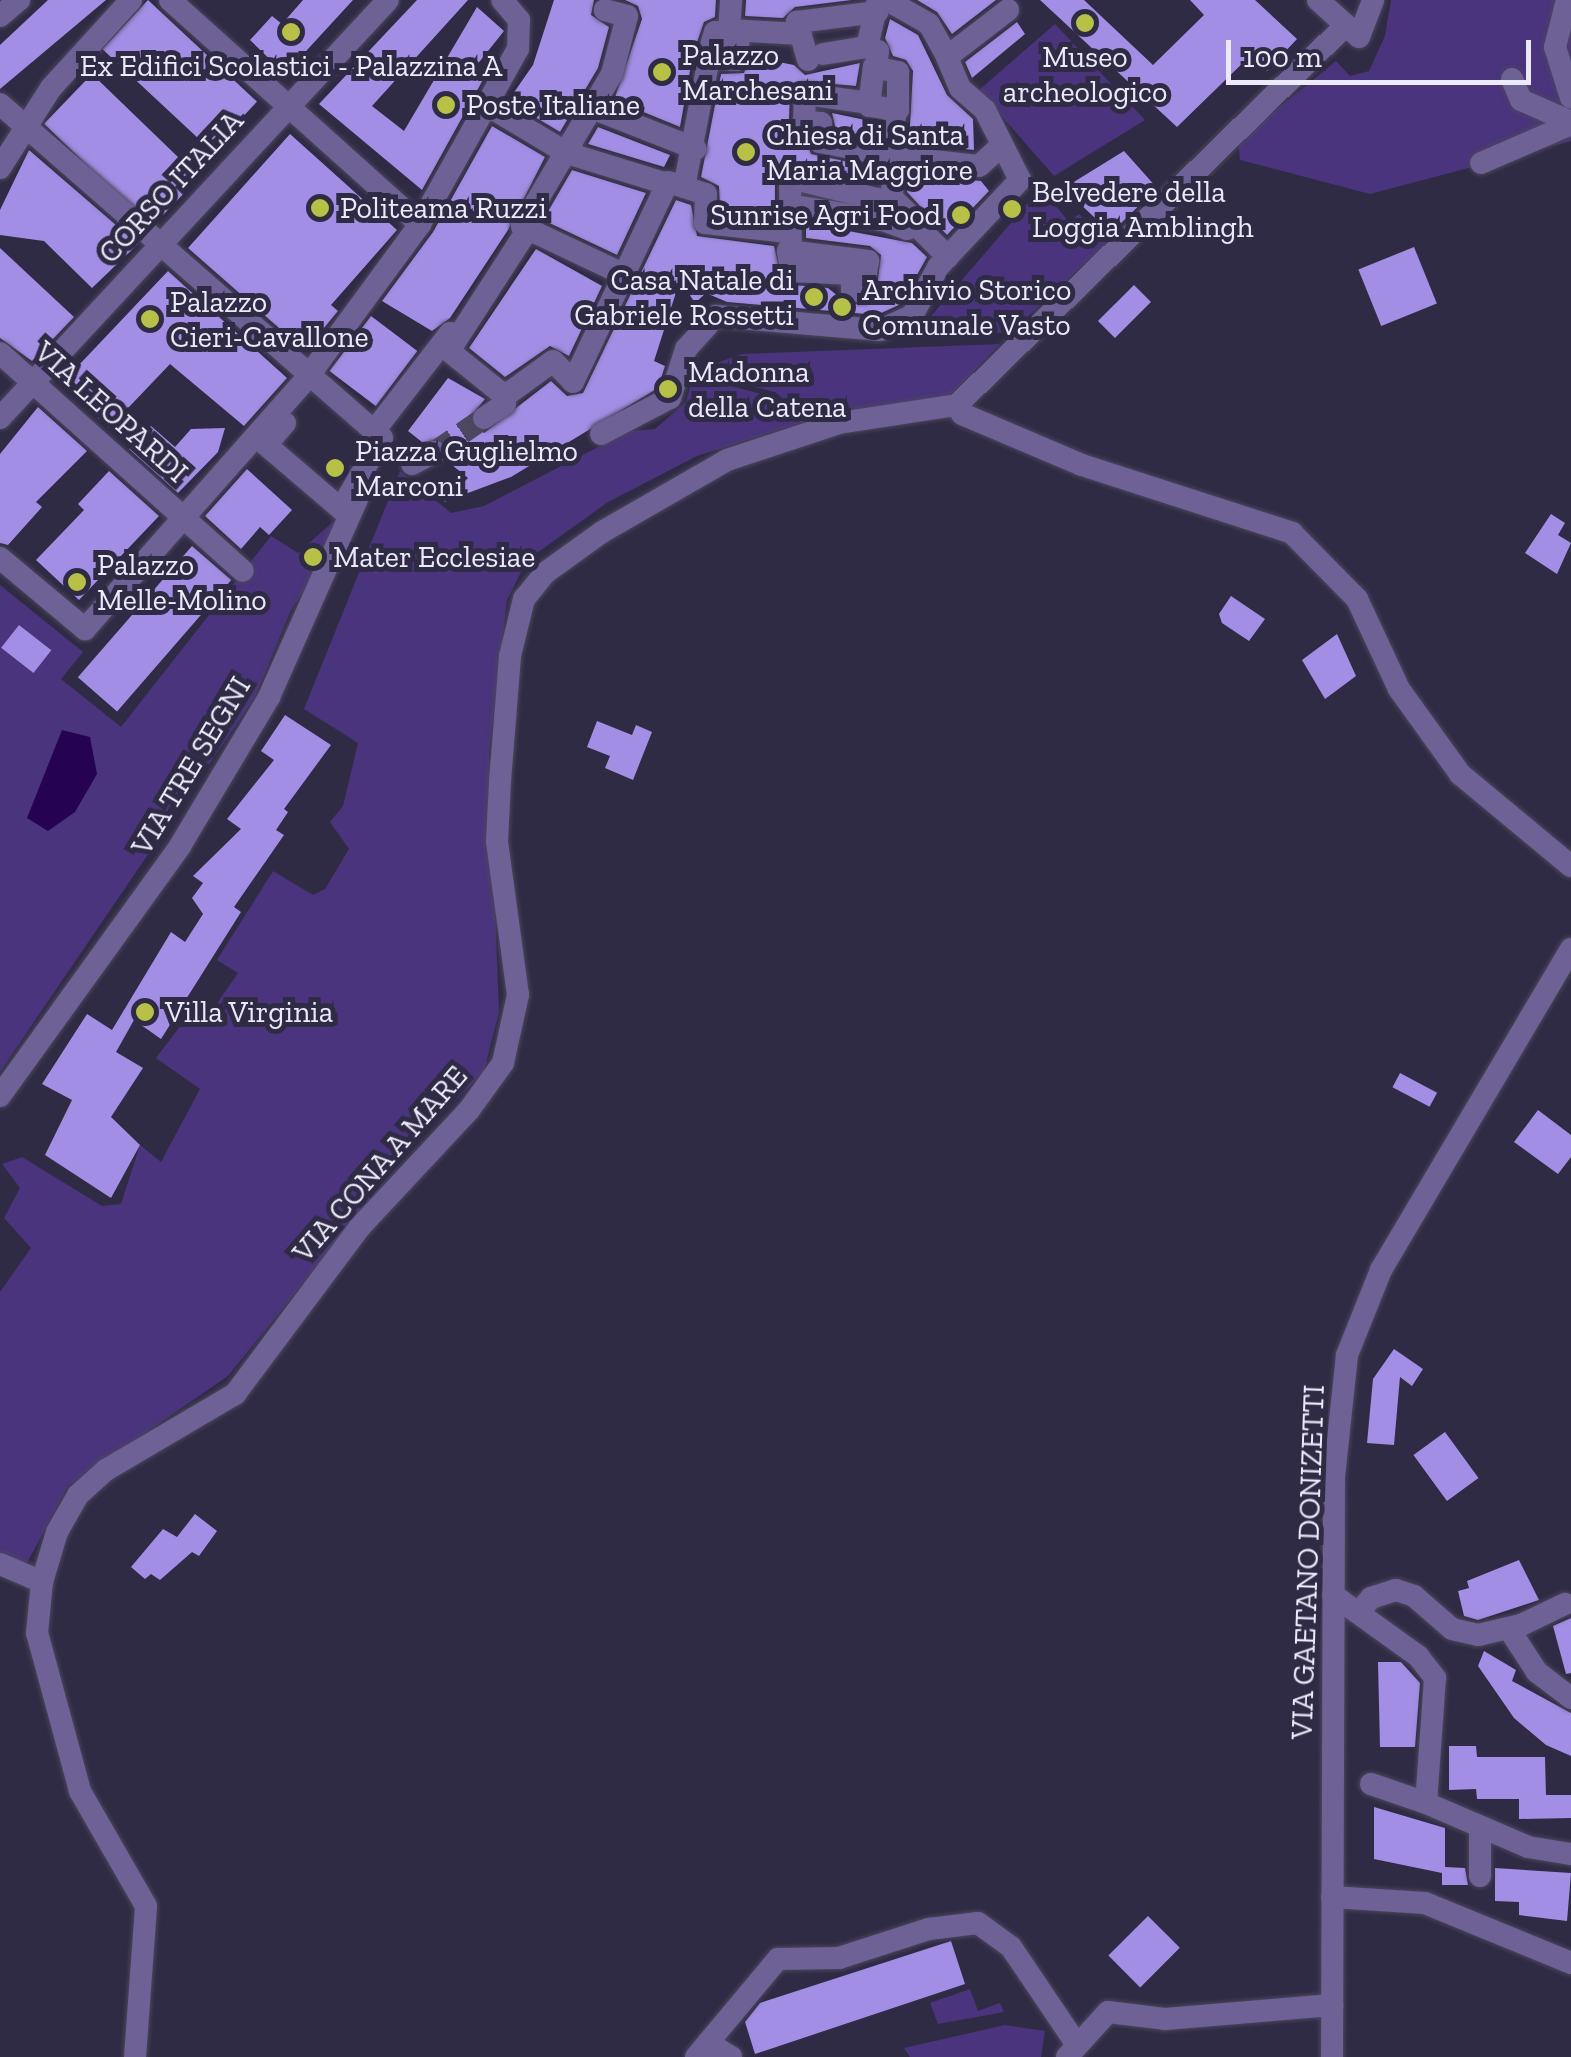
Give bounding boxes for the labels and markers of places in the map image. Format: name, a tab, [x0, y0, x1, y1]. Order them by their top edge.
marker: Museo archeologico	[1074, 12, 1096, 34]
marker: Ex Edifici Scolastici - Palazzina A	[280, 21, 302, 43]
place label: Palazzo Marchesani	[682, 37, 833, 108]
place label: Museo archeologico	[1003, 39, 1167, 110]
place label: Ex Edifici Scolastici - Palazzina A	[79, 48, 503, 84]
marker: Palazzo Marchesani	[651, 61, 673, 83]
place label: Poste Italiane	[466, 87, 640, 123]
marker: Poste Italiane	[435, 94, 457, 116]
place label: Chiesa di Santa Maria Maggiore	[766, 117, 973, 188]
marker: Chiesa di Santa Maria Maggiore	[735, 141, 757, 163]
place label: Belvedere della Loggia Amblingh	[1032, 174, 1254, 244]
place label: Politeama Ruzzi	[340, 190, 547, 226]
marker: Politeama Ruzzi	[309, 197, 331, 219]
place label: Sunrise Agri Food	[709, 197, 941, 233]
marker: Belvedere della Loggia Amblingh	[1001, 198, 1023, 220]
marker: Sunrise Agri Food	[950, 204, 972, 226]
place label: Casa Natale di Gabriele Rossetti	[574, 262, 794, 332]
place label: Archivio Storico Comunale Vasto	[862, 272, 1072, 342]
place label: Palazzo Cieri-Cavallone	[170, 284, 369, 354]
marker: Casa Natale di Gabriele Rossetti	[803, 286, 825, 308]
marker: Archivio Storico Comunale Vasto	[831, 296, 853, 318]
marker: Palazzo Cieri-Cavallone	[139, 308, 161, 330]
place label: Madonna della Catena	[688, 354, 847, 424]
marker: Madonna della Catena	[657, 378, 679, 400]
place label: Piazza Guglielmo Marconi	[355, 433, 578, 504]
marker: Piazza Guglielmo Marconi	[324, 457, 346, 479]
place label: Mater Ecclesiae	[333, 539, 536, 575]
marker: Mater Ecclesiae	[302, 546, 324, 568]
place label: Palazzo Melle-Molino	[97, 547, 267, 618]
marker: Palazzo Melle-Molino	[66, 571, 88, 593]
place label: Villa Virginia	[165, 994, 334, 1030]
marker: Villa Virginia	[134, 1001, 156, 1023]

